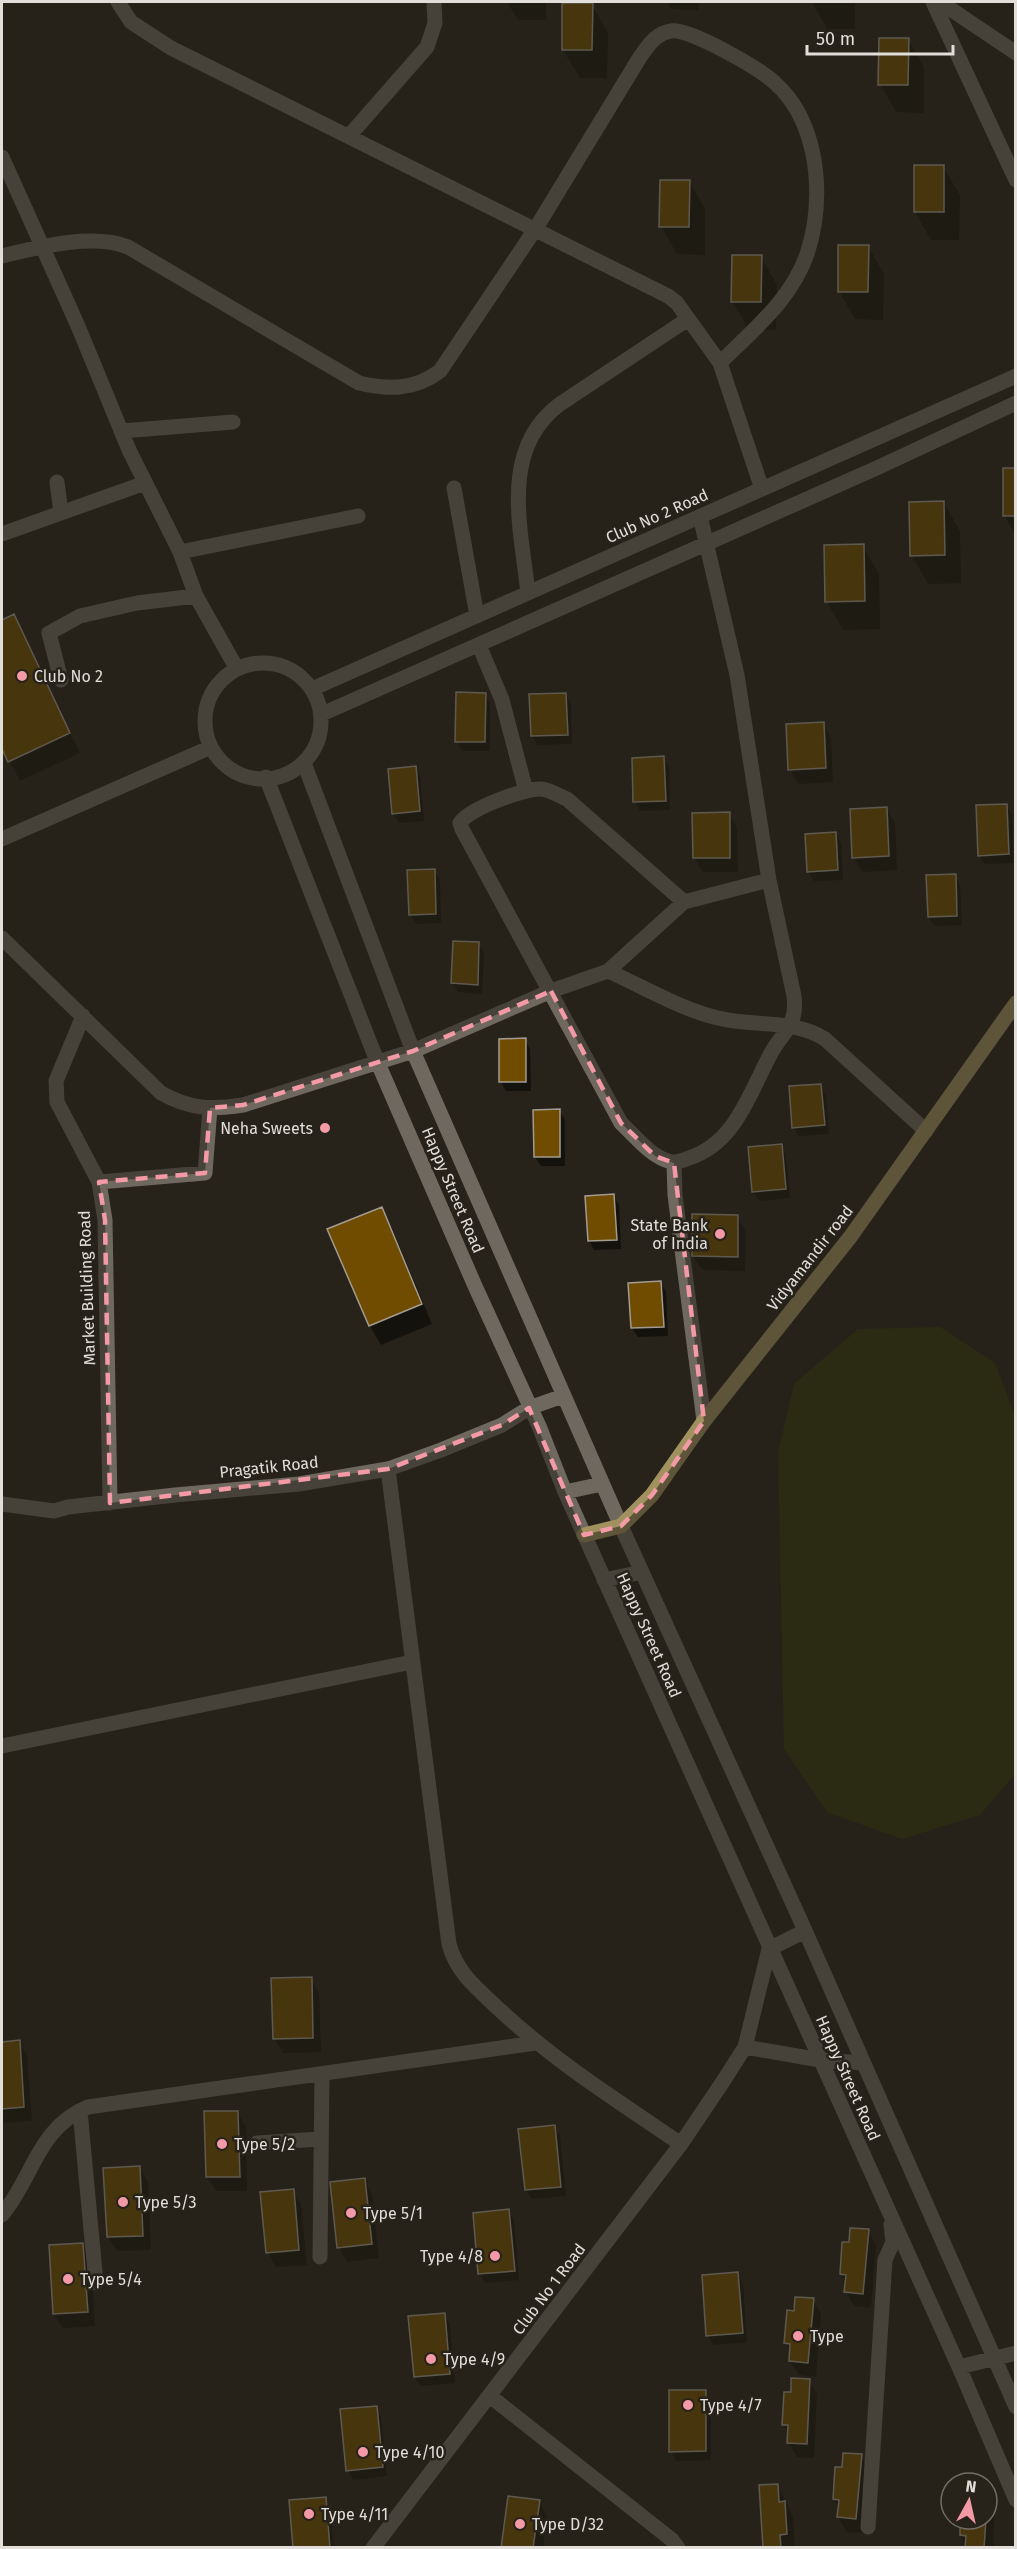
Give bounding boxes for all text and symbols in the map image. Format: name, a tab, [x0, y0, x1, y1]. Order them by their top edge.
scale bar	[807, 18, 952, 56]
text: 50 m	[816, 28, 855, 50]
street label: Club No 2 Road	[603, 485, 711, 547]
place label: Club No 2	[34, 667, 103, 686]
marker: Club No 2	[15, 669, 29, 683]
place label: Neha Sweets	[220, 1119, 313, 1138]
marker: Neha Sweets	[318, 1121, 332, 1135]
street label: Happy Street Road	[418, 1124, 488, 1256]
street label: Vidyamandir road	[763, 1201, 857, 1315]
street label: Market Building Road	[75, 1210, 99, 1366]
place label: State Bank of India	[630, 1216, 709, 1253]
marker: State Bank of India	[713, 1227, 727, 1241]
street label: Pragatik Road	[219, 1452, 319, 1482]
street label: Happy Street Road	[613, 1569, 685, 1701]
street label: Happy Street Road	[812, 2012, 884, 2144]
place label: Type 5/2	[234, 2135, 295, 2154]
marker: Type 5/2	[215, 2137, 229, 2151]
place label: Type 5/3	[135, 2193, 197, 2212]
marker: Type 5/3	[116, 2195, 130, 2209]
place label: Type 5/1	[363, 2204, 423, 2223]
marker: Type 5/1	[344, 2206, 358, 2220]
street label: Club No 1 Road	[509, 2240, 589, 2338]
place label: Type 4/8	[420, 2247, 483, 2266]
marker: Type 4/8	[488, 2249, 502, 2263]
place label: Type 5/4	[80, 2270, 142, 2289]
marker: Type 5/4	[61, 2272, 75, 2286]
place label: Type	[810, 2327, 844, 2346]
marker: Type	[791, 2329, 805, 2343]
place label: Type 4/9	[443, 2350, 505, 2369]
marker: Type 4/9	[424, 2352, 438, 2366]
place label: Type 4/7	[700, 2396, 762, 2415]
marker: Type 4/7	[681, 2398, 695, 2412]
place label: Type 4/10	[375, 2443, 444, 2462]
marker: Type 4/10	[356, 2445, 370, 2459]
north arrow	[939, 2471, 999, 2531]
text: N	[964, 2476, 978, 2497]
place label: Type 4/11	[321, 2505, 388, 2524]
marker: Type 4/11	[302, 2507, 316, 2521]
place label: Type D/32	[532, 2515, 604, 2534]
marker: Type D/32	[513, 2517, 527, 2531]

